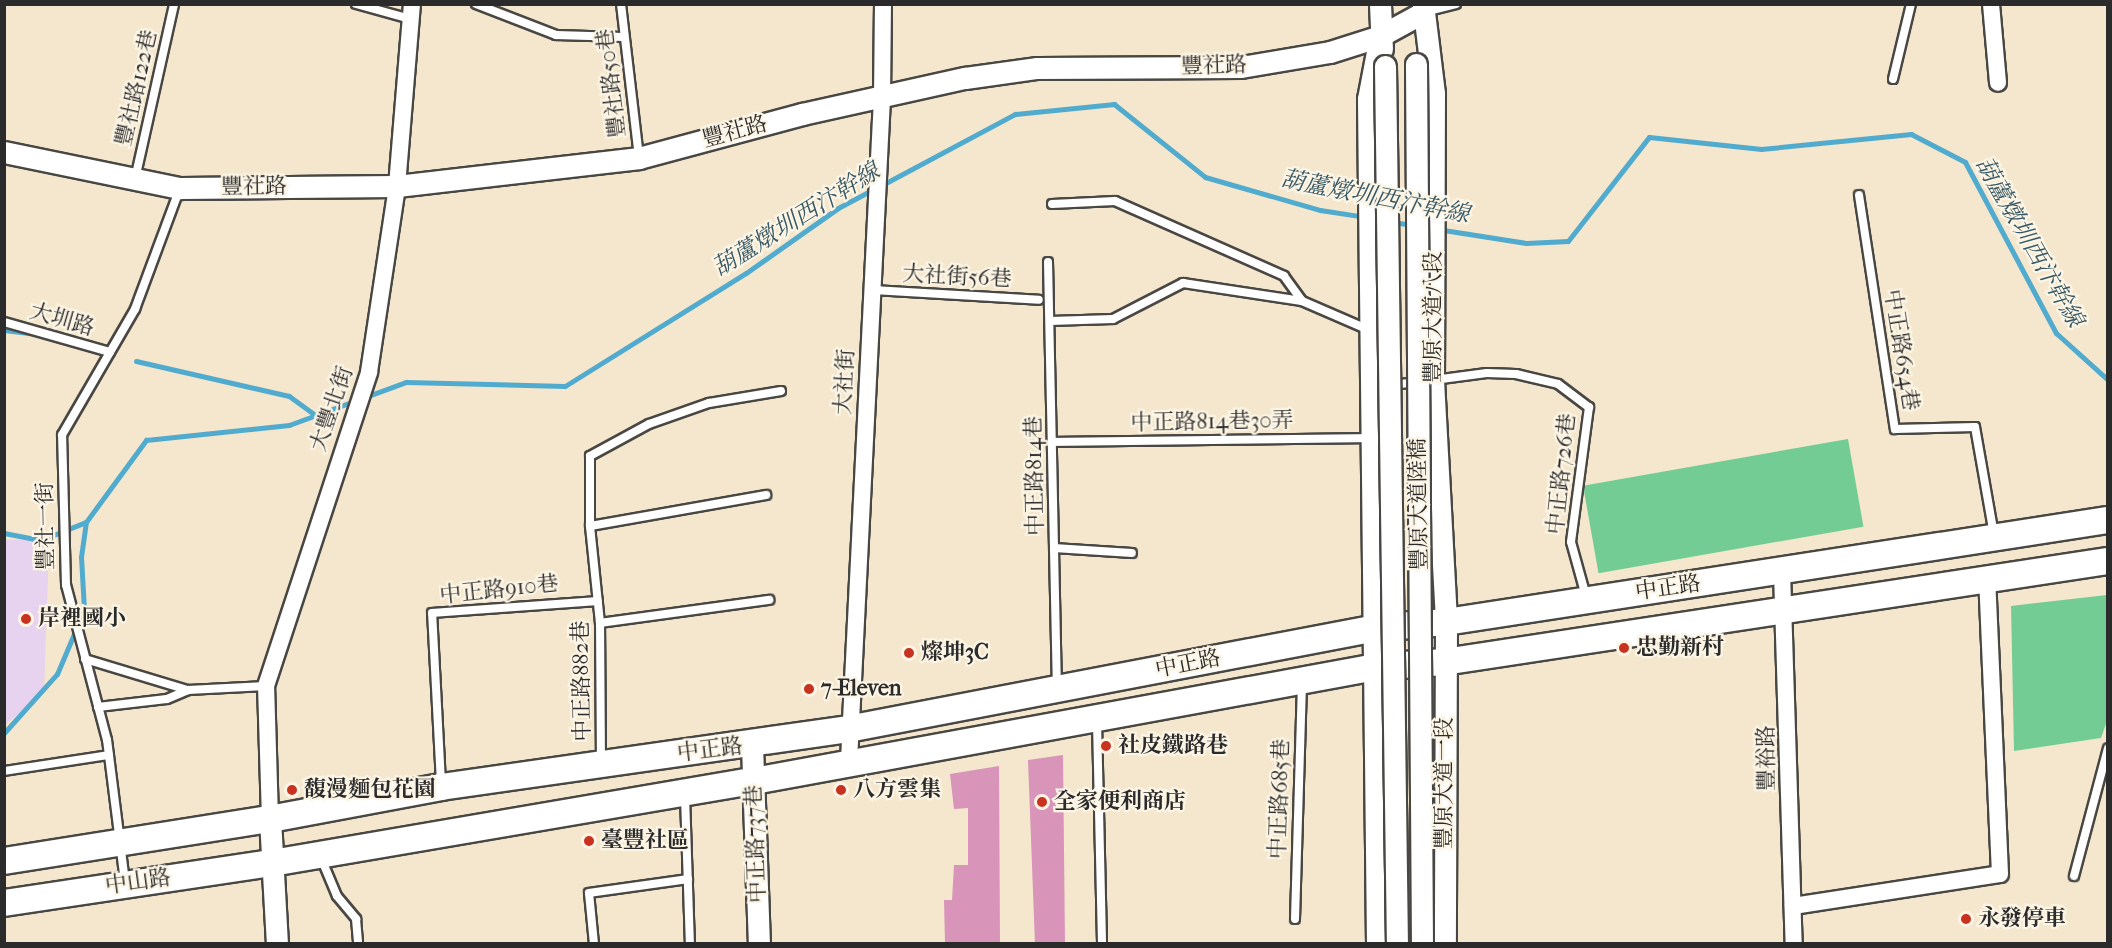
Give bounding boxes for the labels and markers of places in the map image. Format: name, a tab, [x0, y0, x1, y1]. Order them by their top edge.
place label: 岸裡國小	[38, 606, 126, 632]
marker: 岸裡國小	[19, 612, 33, 626]
place label: 忠勤新村	[1636, 635, 1724, 661]
place label: 燦坤3C	[921, 640, 989, 666]
marker: 忠勤新村	[1617, 641, 1631, 655]
marker: 燦坤3C	[902, 646, 916, 660]
place label: 7-Eleven	[821, 676, 902, 702]
marker: 7-Eleven	[802, 682, 816, 696]
place label: 社皮鐵路巷	[1118, 733, 1228, 759]
marker: 社皮鐵路巷	[1099, 739, 1113, 753]
place label: 馥漫麵包花園	[304, 777, 436, 803]
place label: 八方雲集	[853, 777, 941, 803]
marker: 馥漫麵包花園	[285, 783, 299, 797]
marker: 八方雲集	[834, 783, 848, 797]
place label: 全家便利商店	[1054, 789, 1186, 815]
marker: 全家便利商店	[1035, 795, 1049, 809]
place label: 臺豐社區	[601, 828, 689, 854]
marker: 臺豐社區	[582, 834, 596, 848]
place label: 永發停車	[1978, 906, 2066, 932]
marker: 永發停車	[1959, 912, 1973, 926]

